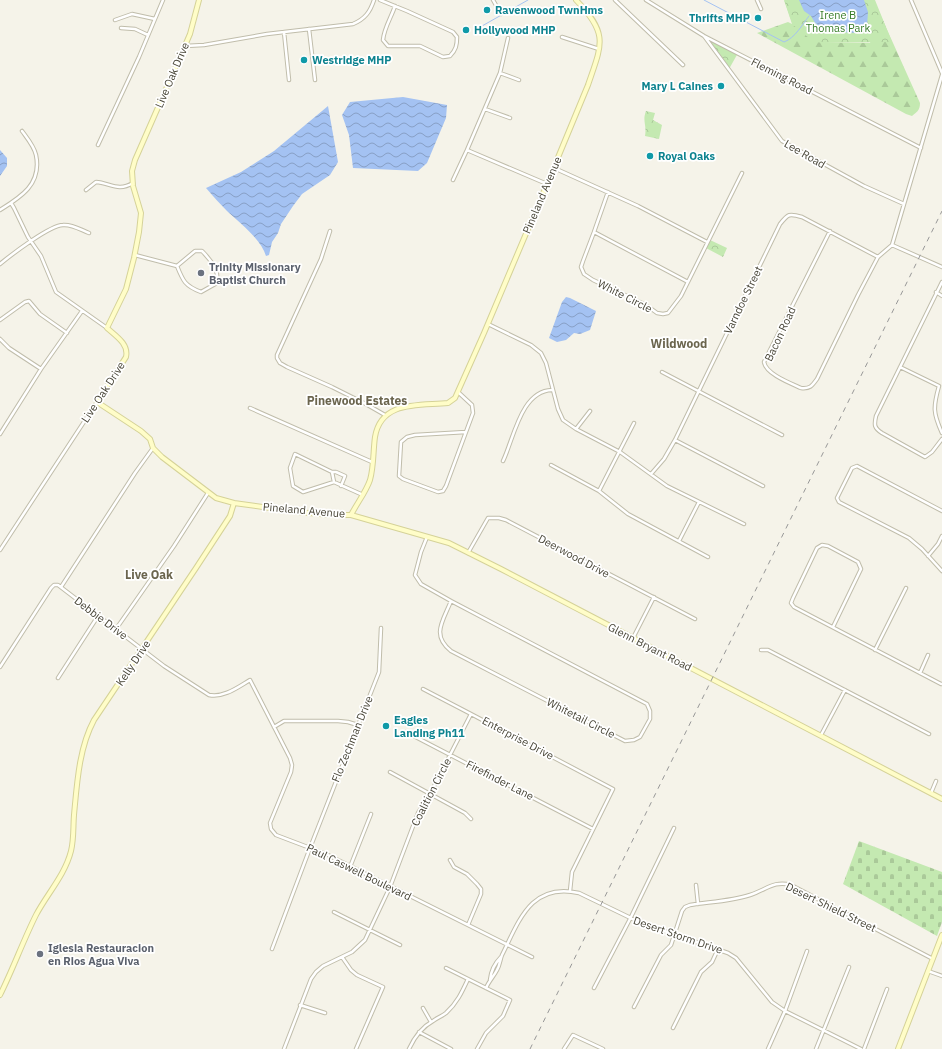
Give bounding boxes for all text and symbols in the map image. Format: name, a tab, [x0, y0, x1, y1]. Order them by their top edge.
place label: Ravenwood TwnHms	[495, 3, 603, 17]
marker: Ravenwood TwnHms	[482, 5, 492, 15]
park label: Irene B Thomas Park	[806, 8, 870, 35]
place label: Thrifts MHP	[689, 11, 750, 25]
marker: Thrifts MHP	[753, 13, 763, 23]
place label: Hollywood MHP	[474, 23, 556, 37]
marker: Hollywood MHP	[461, 25, 471, 35]
street label: Live Oak Drive	[152, 40, 192, 110]
place label: Westridge MHP	[312, 53, 392, 67]
street label: Fleming Road	[749, 54, 815, 98]
marker: Westridge MHP	[299, 55, 309, 65]
place label: Mary L Caines	[641, 79, 713, 93]
marker: Mary L Caines	[716, 81, 726, 91]
street label: Lee Road	[782, 137, 828, 171]
place label: Royal Oaks	[658, 149, 716, 163]
marker: Royal Oaks	[645, 151, 655, 161]
street label: Pineland Avenue	[519, 154, 565, 236]
place label: Trinity Missionary Baptist Church	[209, 260, 301, 287]
street label: Varndoe Street	[721, 264, 766, 336]
marker: Trinity Missionary Baptist Church	[196, 268, 206, 278]
street label: White Circle	[595, 276, 655, 316]
street label: Bacon Road	[761, 304, 799, 364]
district label: Wildwood	[651, 336, 707, 351]
street label: Live Oak Drive	[78, 359, 128, 425]
district label: Pinewood Estates	[307, 393, 407, 408]
street label: Pineland Avenue	[262, 499, 346, 521]
street label: Deerwood Drive	[536, 531, 612, 581]
district label: Live Oak	[125, 567, 173, 582]
street label: Debbie Drive	[72, 593, 130, 643]
street label: Glenn Bryant Road	[606, 620, 694, 674]
street label: Kelly Drive	[113, 637, 153, 689]
street label: Flo Zechman Drive	[328, 694, 376, 784]
street label: Whitetail Circle	[544, 695, 618, 741]
place label: Eagles Landing Ph11	[394, 713, 465, 740]
street label: Enterprise Drive	[480, 713, 556, 763]
marker: Eagles Landing Ph11	[381, 721, 391, 731]
street label: Coalition Circle	[408, 756, 454, 828]
street label: Firefinder Lane	[464, 757, 536, 803]
street label: Paul Caswell Boulevard	[304, 840, 414, 904]
street label: Desert Shield Street	[783, 879, 879, 935]
street label: Desert Storm Drive	[632, 913, 724, 957]
place label: Iglesia Restauracion en Rios Agua Viva	[48, 941, 154, 968]
marker: Iglesia Restauracion en Rios Agua Viva	[35, 949, 45, 959]

